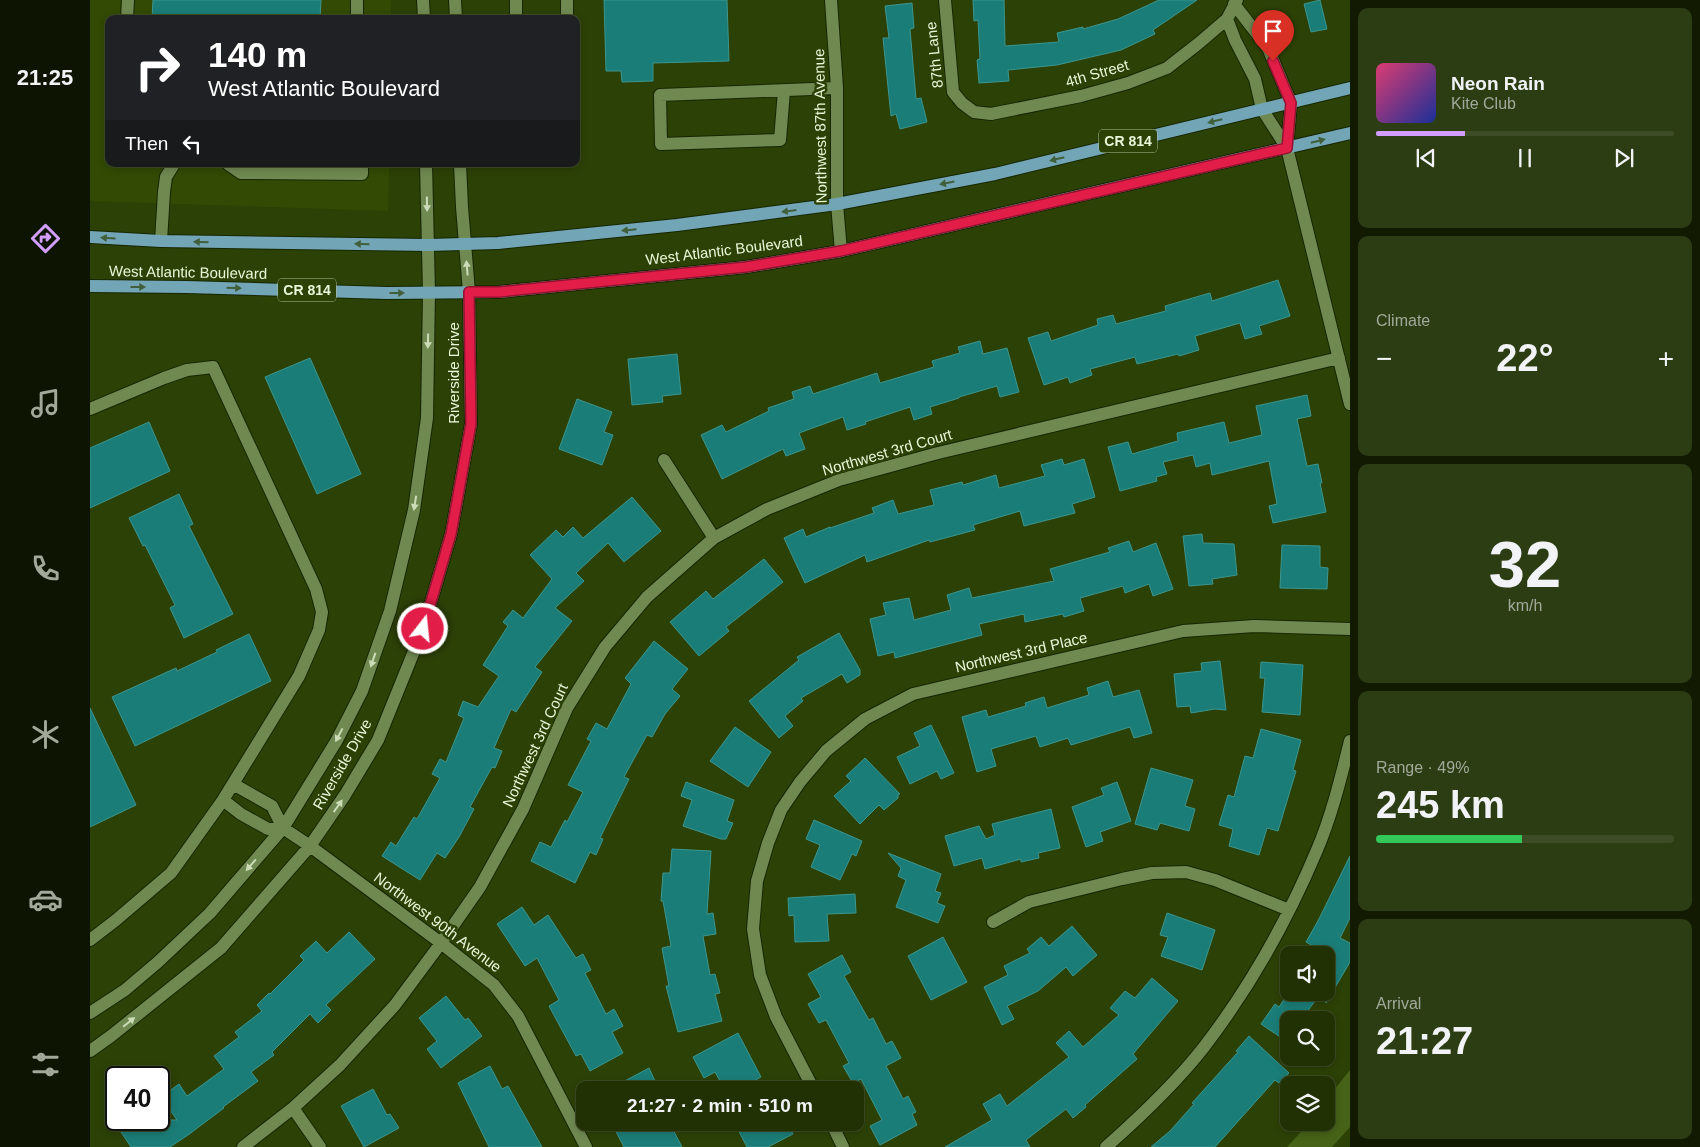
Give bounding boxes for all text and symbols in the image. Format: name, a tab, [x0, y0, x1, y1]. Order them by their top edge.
pin	[1252, 10, 1294, 61]
icon: arrive	[1259, 17, 1287, 45]
street label: 87th Lane	[922, 21, 946, 89]
icon: right	[125, 35, 190, 100]
text: 140 m	[208, 35, 307, 74]
street label: Northwest 87th Avenue	[810, 48, 830, 204]
street label: 4th Street	[1063, 56, 1131, 90]
text: 21:25	[17, 65, 73, 90]
text: Neon Rain	[1451, 73, 1545, 94]
text: West Atlantic Boulevard	[208, 76, 440, 101]
text: Kite Club	[1451, 95, 1516, 112]
one-way arrow	[1207, 117, 1222, 125]
icon: left	[178, 130, 206, 158]
road number: CR 814	[1099, 130, 1157, 152]
text: Then	[125, 133, 168, 154]
one-way arrow	[1311, 137, 1326, 145]
icon: previous	[1412, 144, 1440, 172]
icon: pause	[1511, 144, 1539, 172]
icon: next	[1610, 144, 1638, 172]
one-way arrow	[1049, 155, 1064, 163]
one-way arrow	[938, 180, 954, 188]
one-way arrow	[423, 197, 431, 213]
one-way arrow	[781, 207, 797, 215]
icon: directions	[28, 221, 63, 256]
one-way arrow	[621, 226, 637, 234]
street label: West Atlantic Boulevard	[644, 232, 804, 268]
one-way arrow	[100, 234, 116, 242]
one-way arrow	[193, 238, 209, 246]
one-way arrow	[354, 240, 370, 248]
one-way arrow	[463, 259, 471, 275]
street label: West Atlantic Boulevard	[109, 262, 267, 282]
road number: CR 814	[278, 278, 336, 302]
one-way arrow	[130, 283, 146, 291]
one-way arrow	[227, 285, 243, 293]
one-way arrow	[389, 289, 405, 297]
text: Climate	[1376, 312, 1430, 329]
street label: Riverside Drive	[445, 322, 462, 424]
one-way arrow	[424, 333, 432, 349]
text: 22°	[1496, 337, 1554, 379]
text: −	[1376, 343, 1392, 374]
text: +	[1658, 343, 1674, 374]
icon: music	[28, 386, 63, 421]
street label: Northwest 3rd Court	[820, 425, 955, 479]
one-way arrow	[410, 495, 418, 511]
text: 32	[1489, 528, 1561, 601]
icon: phone	[28, 551, 63, 586]
text: km/h	[1508, 597, 1542, 614]
position arrow	[396, 602, 448, 654]
street label: Northwest 3rd Place	[953, 629, 1089, 675]
one-way arrow	[369, 652, 376, 667]
street label: Northwest 3rd Court	[499, 680, 571, 809]
street label: Riverside Drive	[309, 716, 375, 812]
icon: climate	[28, 717, 63, 752]
one-way arrow	[335, 728, 344, 741]
text: Range · 49%	[1376, 759, 1469, 776]
text: 245 km	[1376, 784, 1505, 826]
one-way arrow	[333, 799, 343, 813]
one-way arrow	[246, 858, 257, 871]
street label: Northwest 90th Avenue	[371, 869, 505, 975]
icon: car	[28, 882, 63, 917]
map controls	[1280, 946, 1335, 1131]
button: sound	[1280, 946, 1335, 1001]
text: Arrival	[1376, 995, 1421, 1012]
button: search	[1280, 1011, 1335, 1066]
one-way arrow	[122, 1016, 135, 1027]
text: 21:27	[1376, 1020, 1473, 1062]
icon: filters	[28, 1047, 63, 1082]
speed limit sign: 40	[105, 1066, 170, 1131]
button: layers	[1280, 1076, 1335, 1131]
text: 21:27 · 2 min · 510 m	[627, 1095, 813, 1116]

